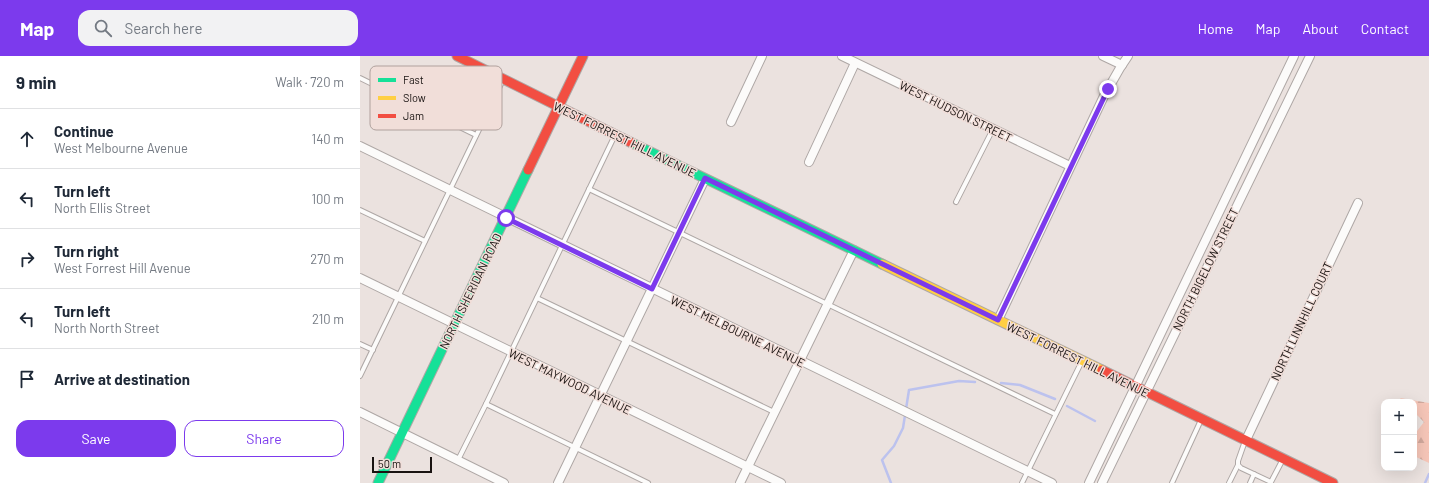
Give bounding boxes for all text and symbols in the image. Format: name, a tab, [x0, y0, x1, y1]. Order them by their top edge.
search box	[78, 10, 358, 46]
text: Map	[20, 17, 54, 40]
icon: search	[92, 17, 114, 39]
text: Search here	[124, 19, 202, 37]
text: Home	[1198, 20, 1234, 37]
text: Map	[1256, 20, 1280, 37]
text: About	[1302, 20, 1339, 37]
text: Contact	[1361, 20, 1409, 37]
legend	[370, 66, 502, 130]
text: 9 min	[16, 72, 56, 92]
text: Fast	[403, 73, 424, 86]
text: Walk · 720 m	[275, 74, 344, 90]
street label: WEST HUDSON STREET	[897, 78, 1015, 145]
route end	[1099, 80, 1117, 98]
text: Slow	[403, 91, 426, 104]
street label: WEST FORREST HILL AVENUE	[551, 98, 699, 180]
text: Jam	[403, 109, 424, 122]
text: Continue	[54, 122, 114, 140]
icon: ahead	[16, 128, 38, 150]
text: 140 m	[312, 131, 344, 147]
text: West Melbourne Avenue	[54, 140, 188, 156]
text: Turn left	[54, 182, 110, 200]
icon: left	[16, 188, 38, 210]
text: 100 m	[311, 191, 344, 207]
text: North Ellis Street	[54, 200, 151, 216]
street label: NORTH BIGELOW STREET	[1169, 205, 1241, 333]
route start	[497, 209, 515, 227]
street label: NORTH SHERIDAN ROAD	[436, 231, 504, 351]
text: Turn right	[54, 242, 119, 260]
icon: right	[16, 248, 38, 270]
text: 270 m	[310, 251, 344, 267]
street label: NORTH LINNHILL COURT	[1267, 259, 1335, 383]
text: West Forrest Hill Avenue	[54, 260, 191, 276]
street label: WEST MELBOURNE AVENUE	[668, 292, 808, 370]
text: Turn left	[54, 302, 110, 320]
icon: left	[16, 308, 38, 330]
text: 210 m	[312, 311, 344, 327]
street label: WEST FORREST HILL AVENUE	[1004, 318, 1152, 400]
text: North North Street	[54, 320, 160, 336]
street label: WEST MAYWOOD AVENUE	[507, 345, 633, 417]
icon: arrive	[16, 368, 38, 390]
text: Arrive at destination	[54, 370, 190, 388]
map controls	[1381, 399, 1417, 471]
button: +	[1381, 399, 1417, 435]
button: Save	[16, 420, 176, 457]
button: Share	[184, 420, 344, 457]
button: −	[1381, 435, 1417, 471]
scale bar	[372, 455, 432, 474]
text: 50 m	[378, 457, 401, 470]

